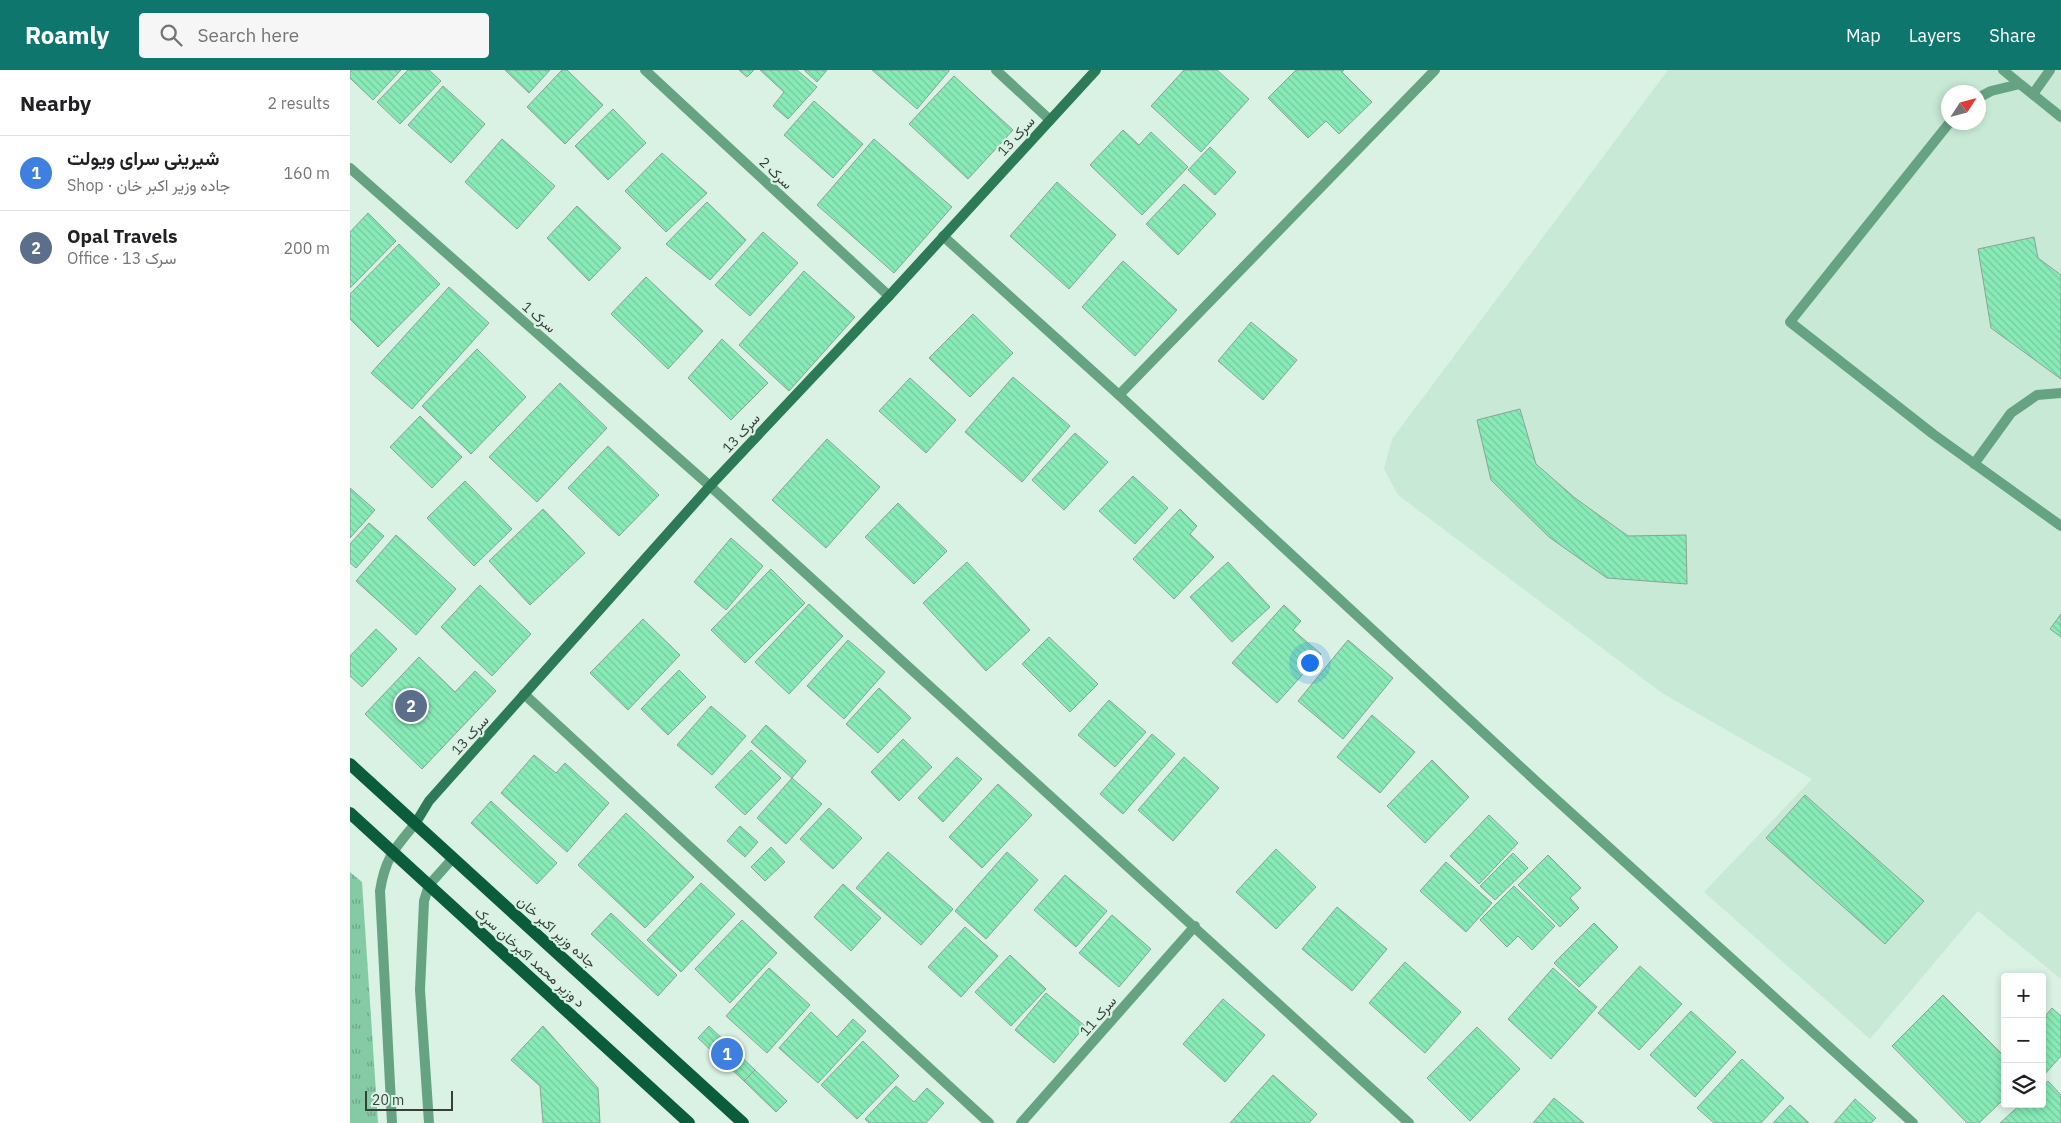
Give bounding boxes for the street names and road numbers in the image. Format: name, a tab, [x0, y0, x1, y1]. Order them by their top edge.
street label: سرک 13	[993, 112, 1039, 160]
street label: سرک 2	[756, 153, 796, 193]
street label: سرک 1	[518, 297, 560, 337]
street label: سرک 13	[718, 409, 764, 457]
street label: سرک 13	[447, 711, 493, 759]
street label: جاده وزیر اکبر خان	[514, 892, 600, 972]
street label: د وزیر محمد اکبرخان سړک	[470, 903, 589, 1012]
street label: سرک 11	[1076, 992, 1120, 1040]

